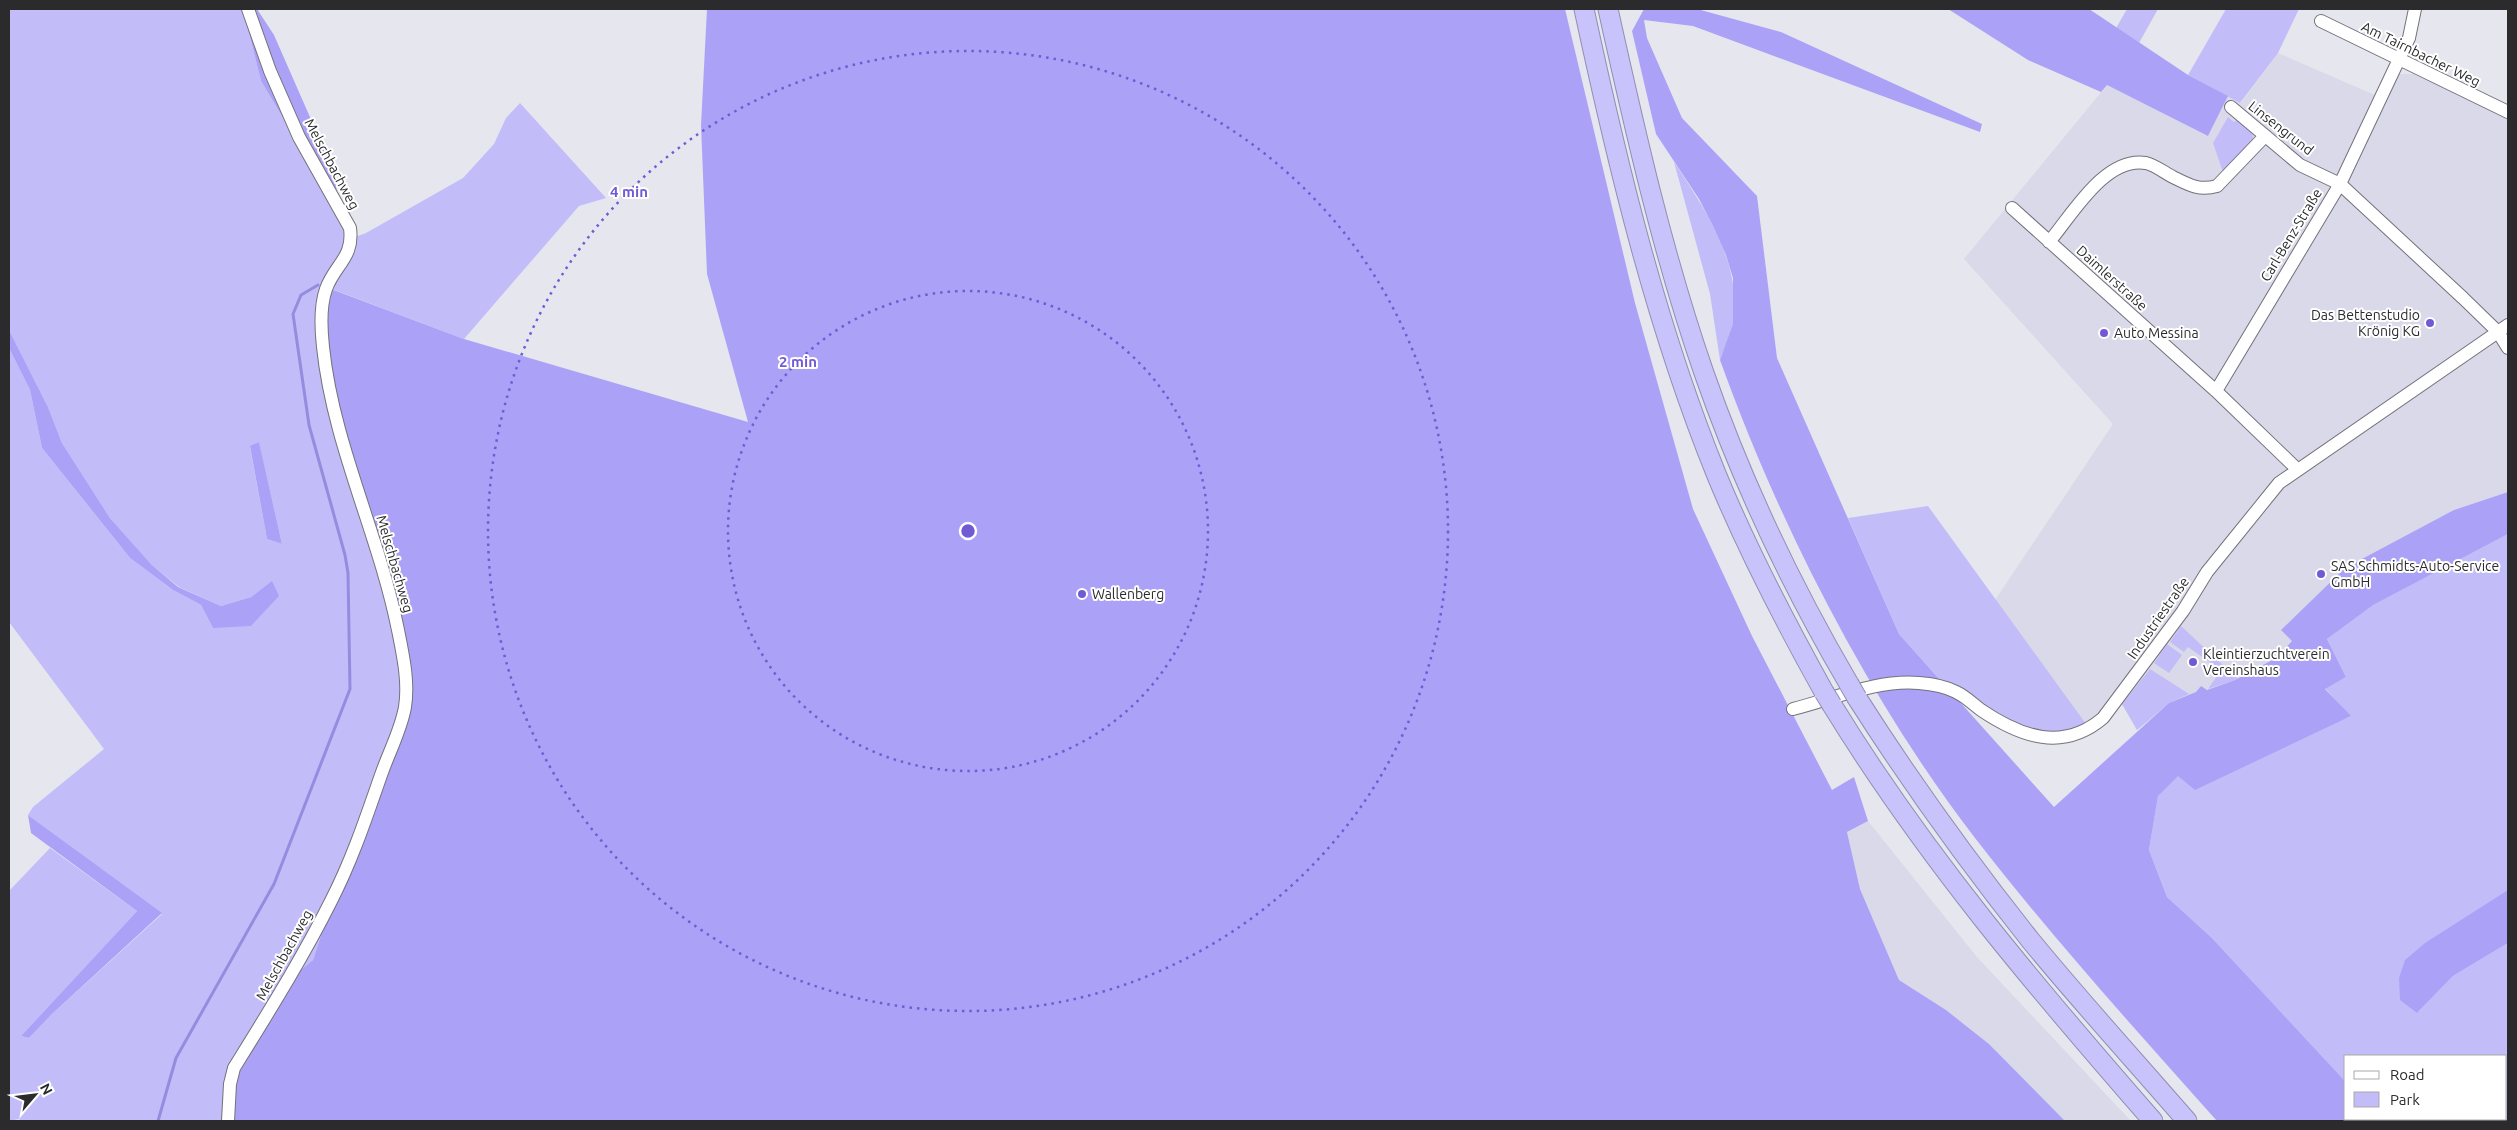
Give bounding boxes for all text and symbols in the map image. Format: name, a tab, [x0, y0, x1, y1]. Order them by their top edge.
street label: Am Tairnbacher Weg	[2359, 18, 2483, 90]
street label: Linsengrund	[2245, 98, 2317, 158]
street label: Melschbachweg	[301, 116, 363, 212]
text: 4 min	[610, 183, 648, 200]
street label: Carl-Benz-Straße	[2257, 186, 2325, 284]
street label: Daimlerstraße	[2073, 242, 2151, 314]
place label: Das Bettenstudio Krönig KG	[2311, 307, 2420, 339]
marker: Das Bettenstudio Krönig KG	[2424, 317, 2436, 329]
place label: Auto Messina	[2114, 325, 2199, 341]
marker: Auto Messina	[2098, 327, 2110, 339]
text: 2 min	[779, 353, 817, 370]
street label: Melschbachweg	[373, 513, 417, 615]
centre of rings	[959, 522, 977, 540]
place label: SAS Schmidts-Auto-Service GmbH	[2331, 558, 2499, 590]
marker: SAS Schmidts-Auto-Service GmbH	[2315, 568, 2327, 580]
street label: Industriestraße	[2124, 574, 2192, 662]
place label: Wallenberg	[1092, 586, 1164, 602]
marker: Wallenberg	[1076, 588, 1088, 600]
place label: Kleintierzuchtverein Vereinshaus	[2203, 646, 2330, 678]
marker: Kleintierzuchtverein Vereinshaus	[2187, 656, 2199, 668]
street label: Melschbachweg	[253, 907, 315, 1003]
legend	[2344, 1055, 2507, 1120]
text: Road	[2390, 1066, 2425, 1083]
north arrow	[10, 1070, 60, 1120]
text: N	[37, 1081, 56, 1097]
text: Park	[2390, 1091, 2420, 1108]

